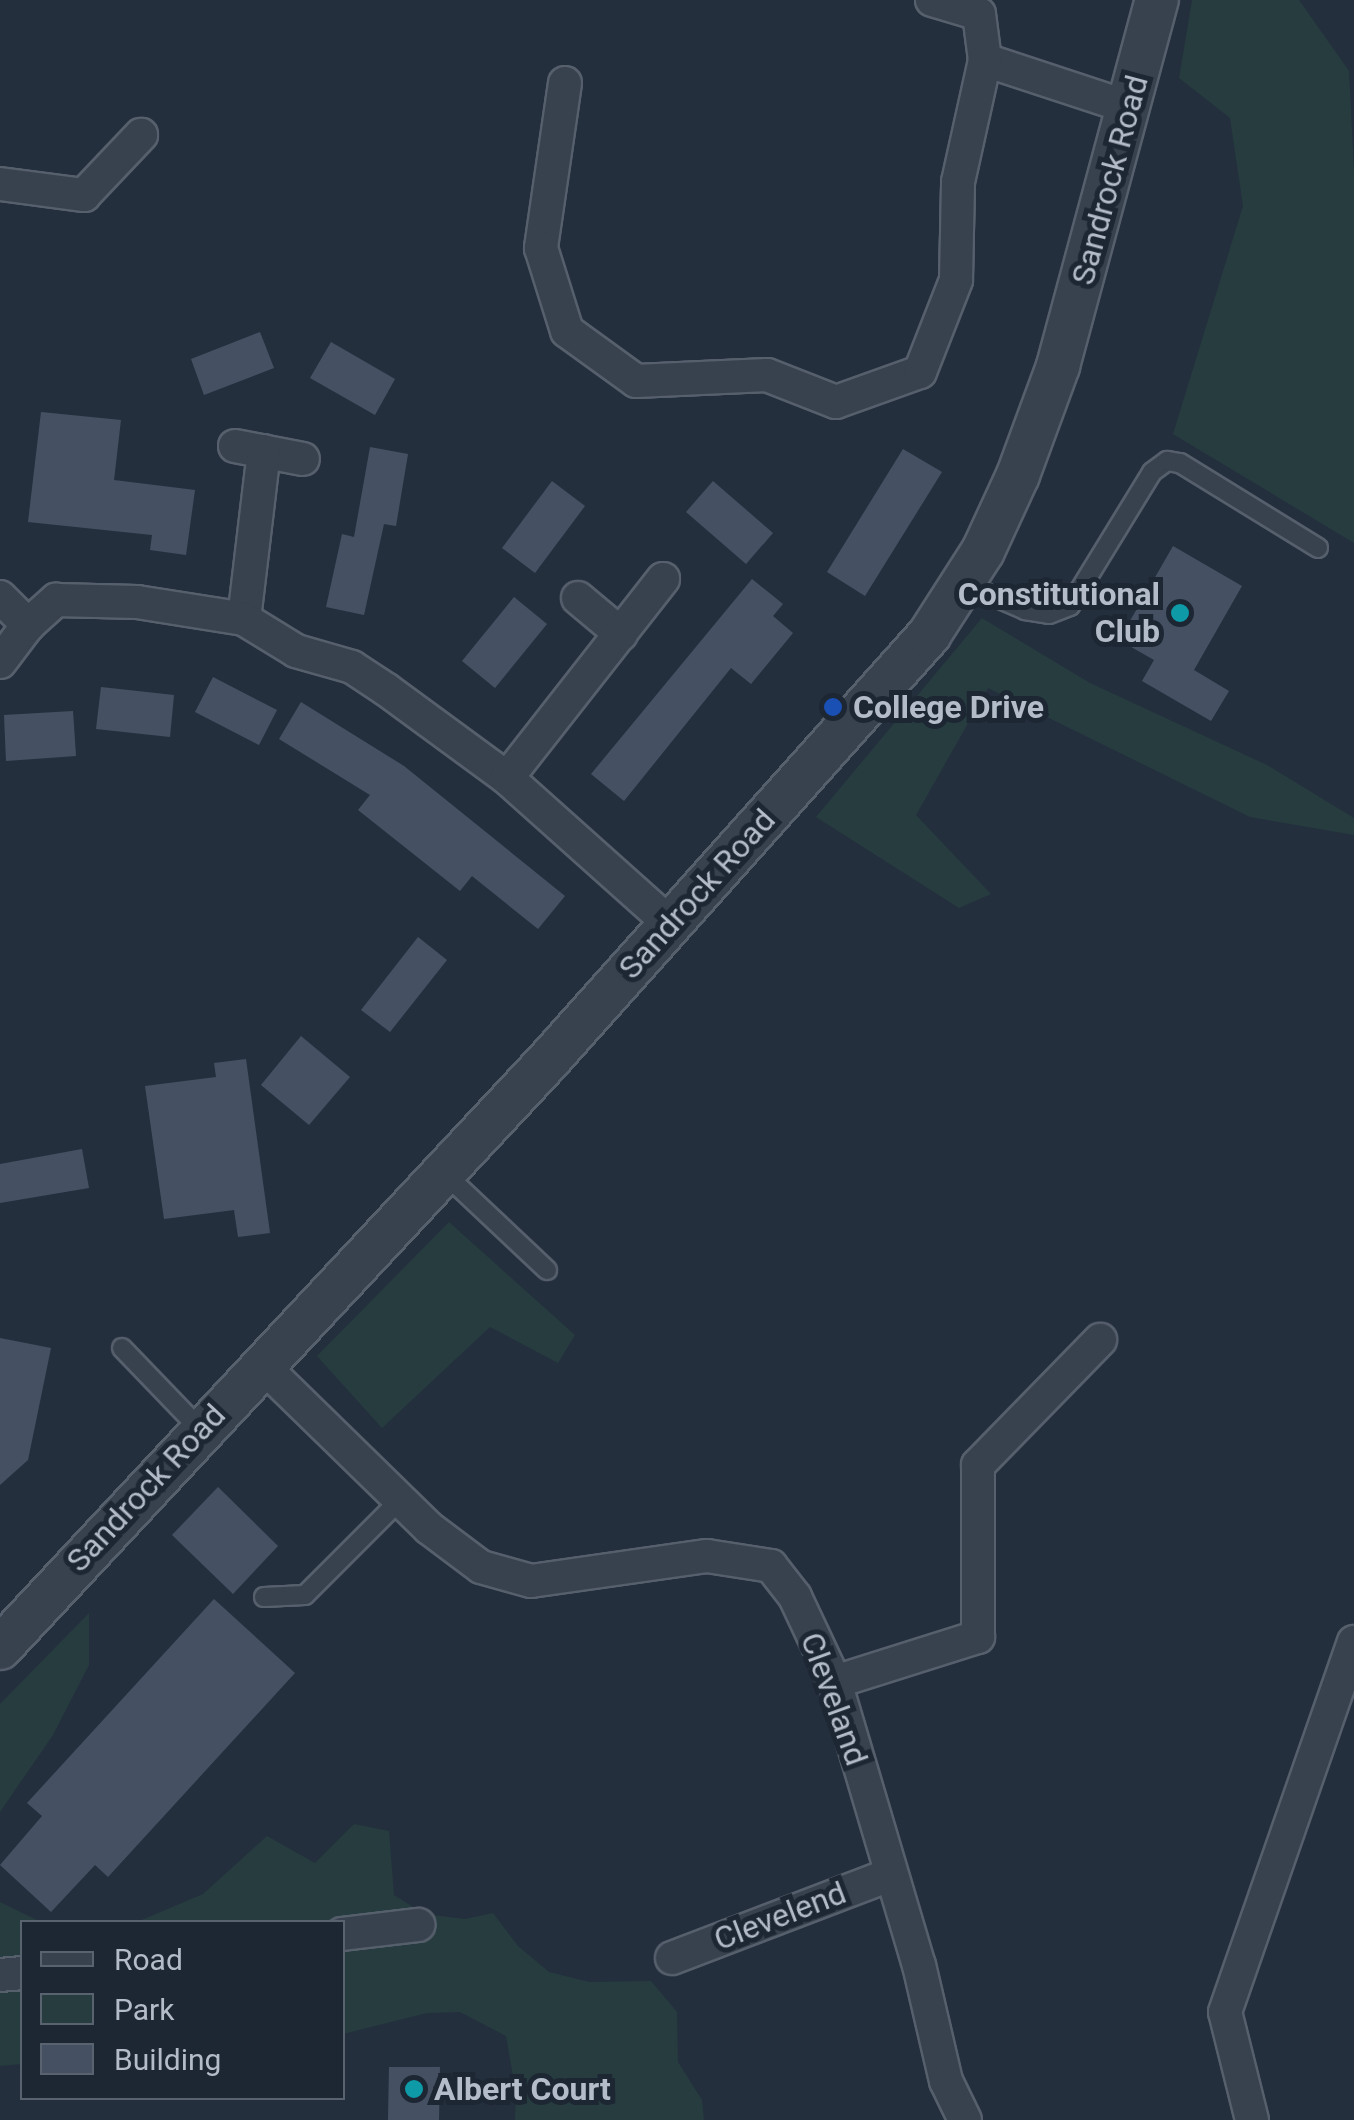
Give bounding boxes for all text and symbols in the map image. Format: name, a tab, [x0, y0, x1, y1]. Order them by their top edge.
street label: Sandrock Road	[1064, 71, 1156, 289]
place label: Constitutional Club	[958, 576, 1160, 651]
marker: Constitutional Club	[1169, 602, 1191, 624]
place label: College Drive	[853, 688, 1044, 726]
marker: College Drive	[822, 696, 844, 718]
street label: Sandrock Road	[611, 801, 783, 987]
street label: Sandrock Road	[59, 1396, 233, 1580]
street label: Cleveland	[792, 1627, 876, 1771]
street label: Clevelend	[709, 1873, 851, 1959]
legend	[20, 1920, 345, 2100]
text: Road	[114, 1942, 183, 1977]
text: Park	[114, 1992, 174, 2027]
text: Building	[114, 2042, 221, 2077]
place label: Albert Court	[434, 2070, 611, 2108]
marker: Albert Court	[403, 2078, 425, 2100]

